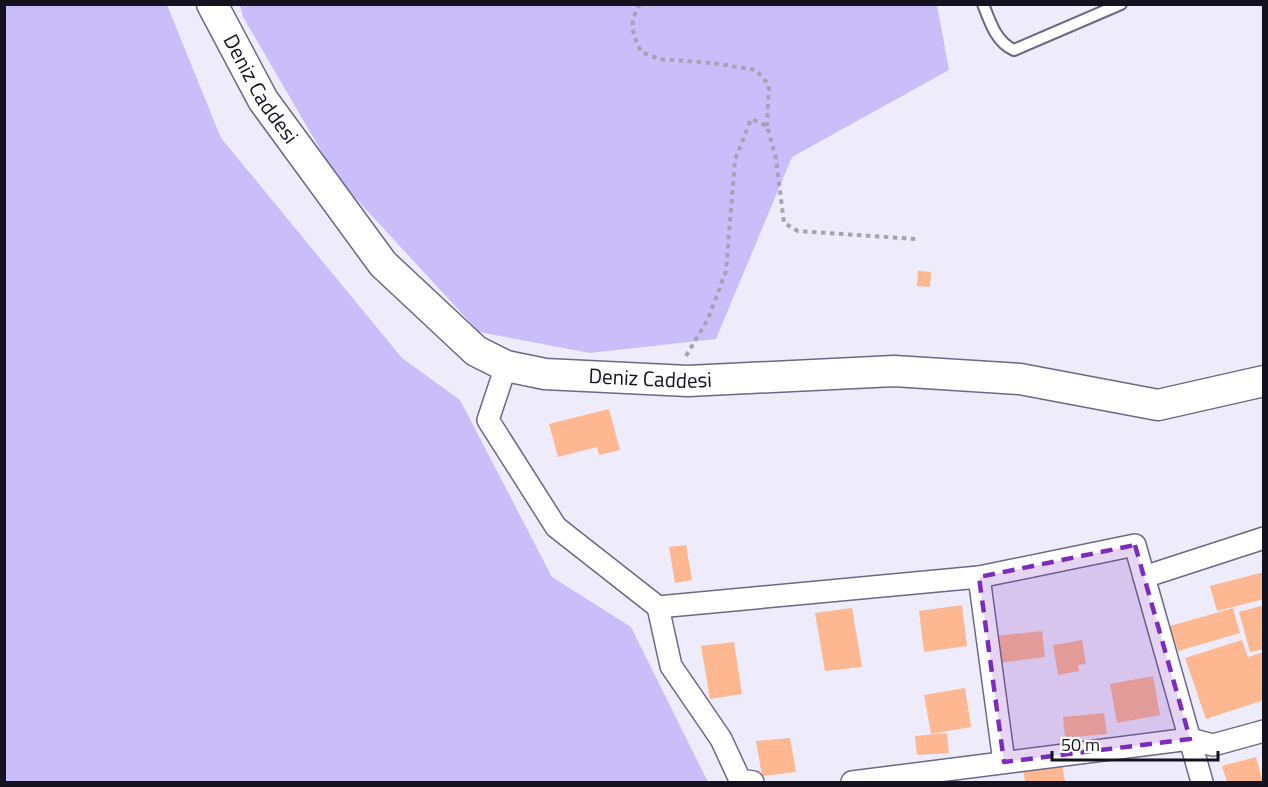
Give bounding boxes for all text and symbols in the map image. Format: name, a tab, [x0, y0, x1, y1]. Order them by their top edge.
street label: Deniz Caddesi	[216, 28, 307, 150]
street label: Deniz Caddesi	[588, 359, 713, 396]
scale bar	[1052, 724, 1218, 762]
text: 50 m	[1061, 731, 1100, 758]

